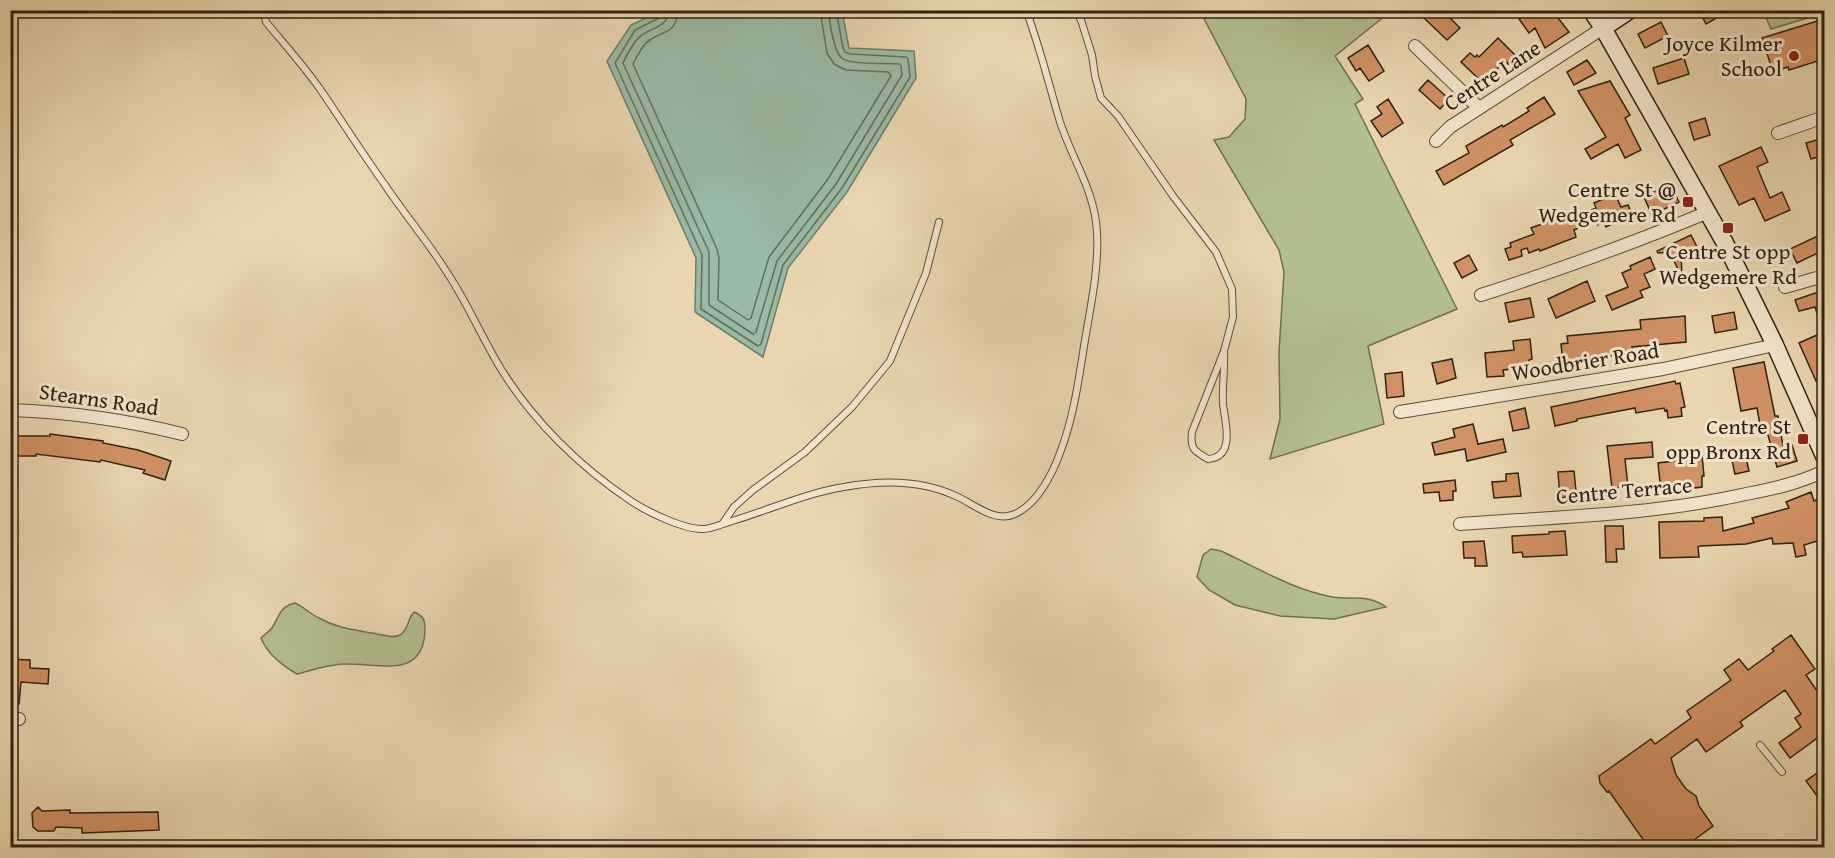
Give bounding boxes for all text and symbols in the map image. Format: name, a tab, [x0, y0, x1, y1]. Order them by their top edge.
place label: Joyce Kilmer School	[1662, 27, 1782, 84]
street label: Centre Lane	[1437, 32, 1547, 118]
marker: Joyce Kilmer School	[1787, 49, 1801, 63]
place label: Centre St @ Wedgemere Rd	[1538, 173, 1676, 230]
marker: Centre St @ Wedgemere Rd	[1681, 195, 1695, 209]
marker: Centre St opp Wedgemere Rd	[1721, 221, 1735, 235]
place label: Centre St opp Wedgemere Rd	[1659, 235, 1797, 292]
street label: Woodbrier Road	[1509, 334, 1661, 388]
street label: Stearns Road	[37, 375, 161, 423]
place label: Centre St opp Bronx Rd	[1666, 410, 1791, 467]
marker: Centre St opp Bronx Rd	[1796, 432, 1810, 446]
street label: Centre Terrace	[1555, 468, 1693, 512]

